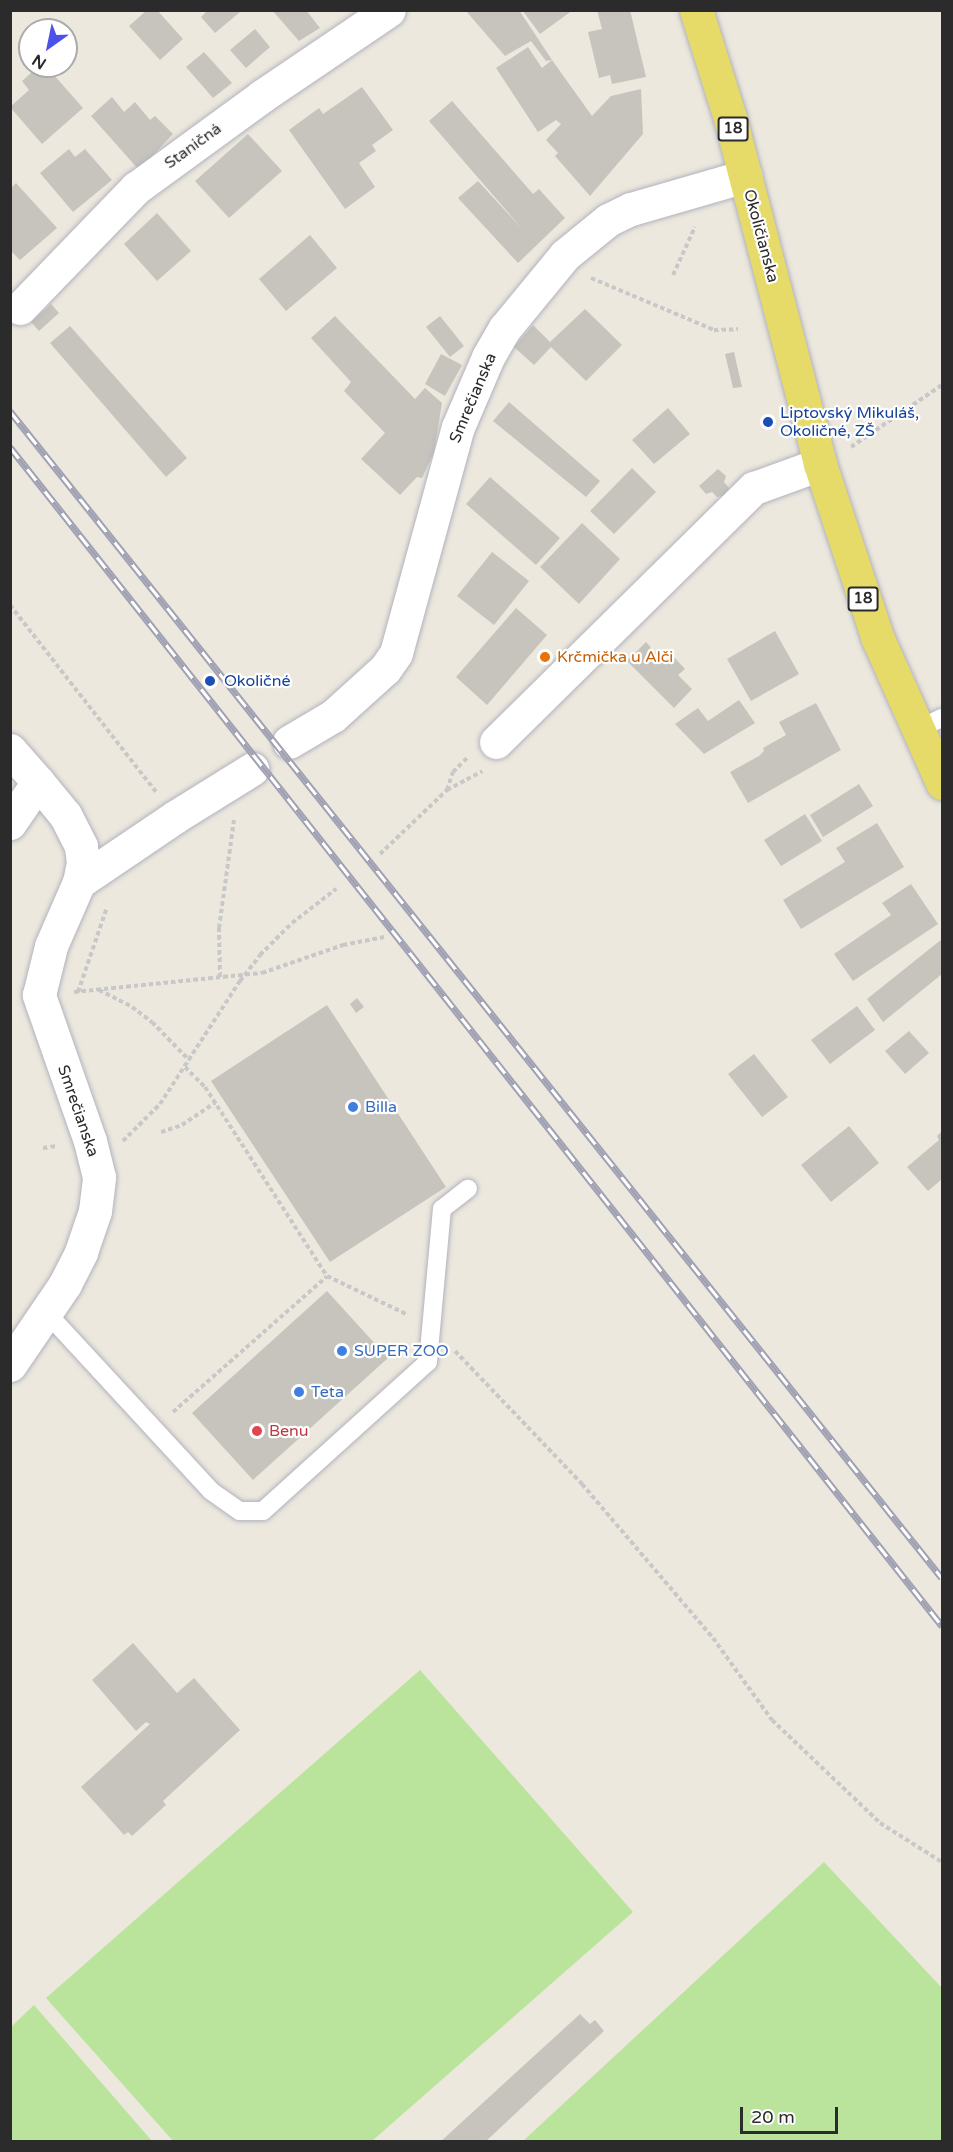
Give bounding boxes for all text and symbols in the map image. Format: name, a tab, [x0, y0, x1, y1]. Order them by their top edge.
north arrow	[18, 18, 78, 78]
text: N	[28, 50, 50, 73]
road number: 18	[716, 117, 750, 141]
street label: Staničná	[161, 119, 225, 173]
street label: Okoličianska	[739, 187, 783, 285]
street label: Smrečianska	[445, 350, 501, 446]
place label: Liptovský Mikuláš, Okoličné, ZŠ	[780, 403, 919, 441]
marker: Liptovský Mikuláš, Okoličné, ZŠ	[761, 415, 775, 429]
road number: 18	[846, 587, 880, 611]
place label: Krčmička u Alči	[557, 647, 673, 667]
marker: Krčmička u Alči	[538, 650, 552, 664]
place label: Okoličné	[224, 671, 290, 691]
marker: Okoličné	[201, 672, 219, 690]
street label: Smrečianska	[53, 1063, 103, 1159]
place label: Billa	[365, 1097, 397, 1117]
marker: Billa	[346, 1100, 360, 1114]
place label: SUPER ZOO	[354, 1341, 449, 1361]
marker: SUPER ZOO	[335, 1344, 349, 1358]
place label: Teta	[311, 1382, 344, 1402]
marker: Teta	[292, 1385, 306, 1399]
place label: Benu	[269, 1421, 308, 1441]
marker: Benu	[250, 1424, 264, 1438]
scale bar	[743, 2095, 840, 2133]
text: 20 m	[751, 2106, 795, 2128]

